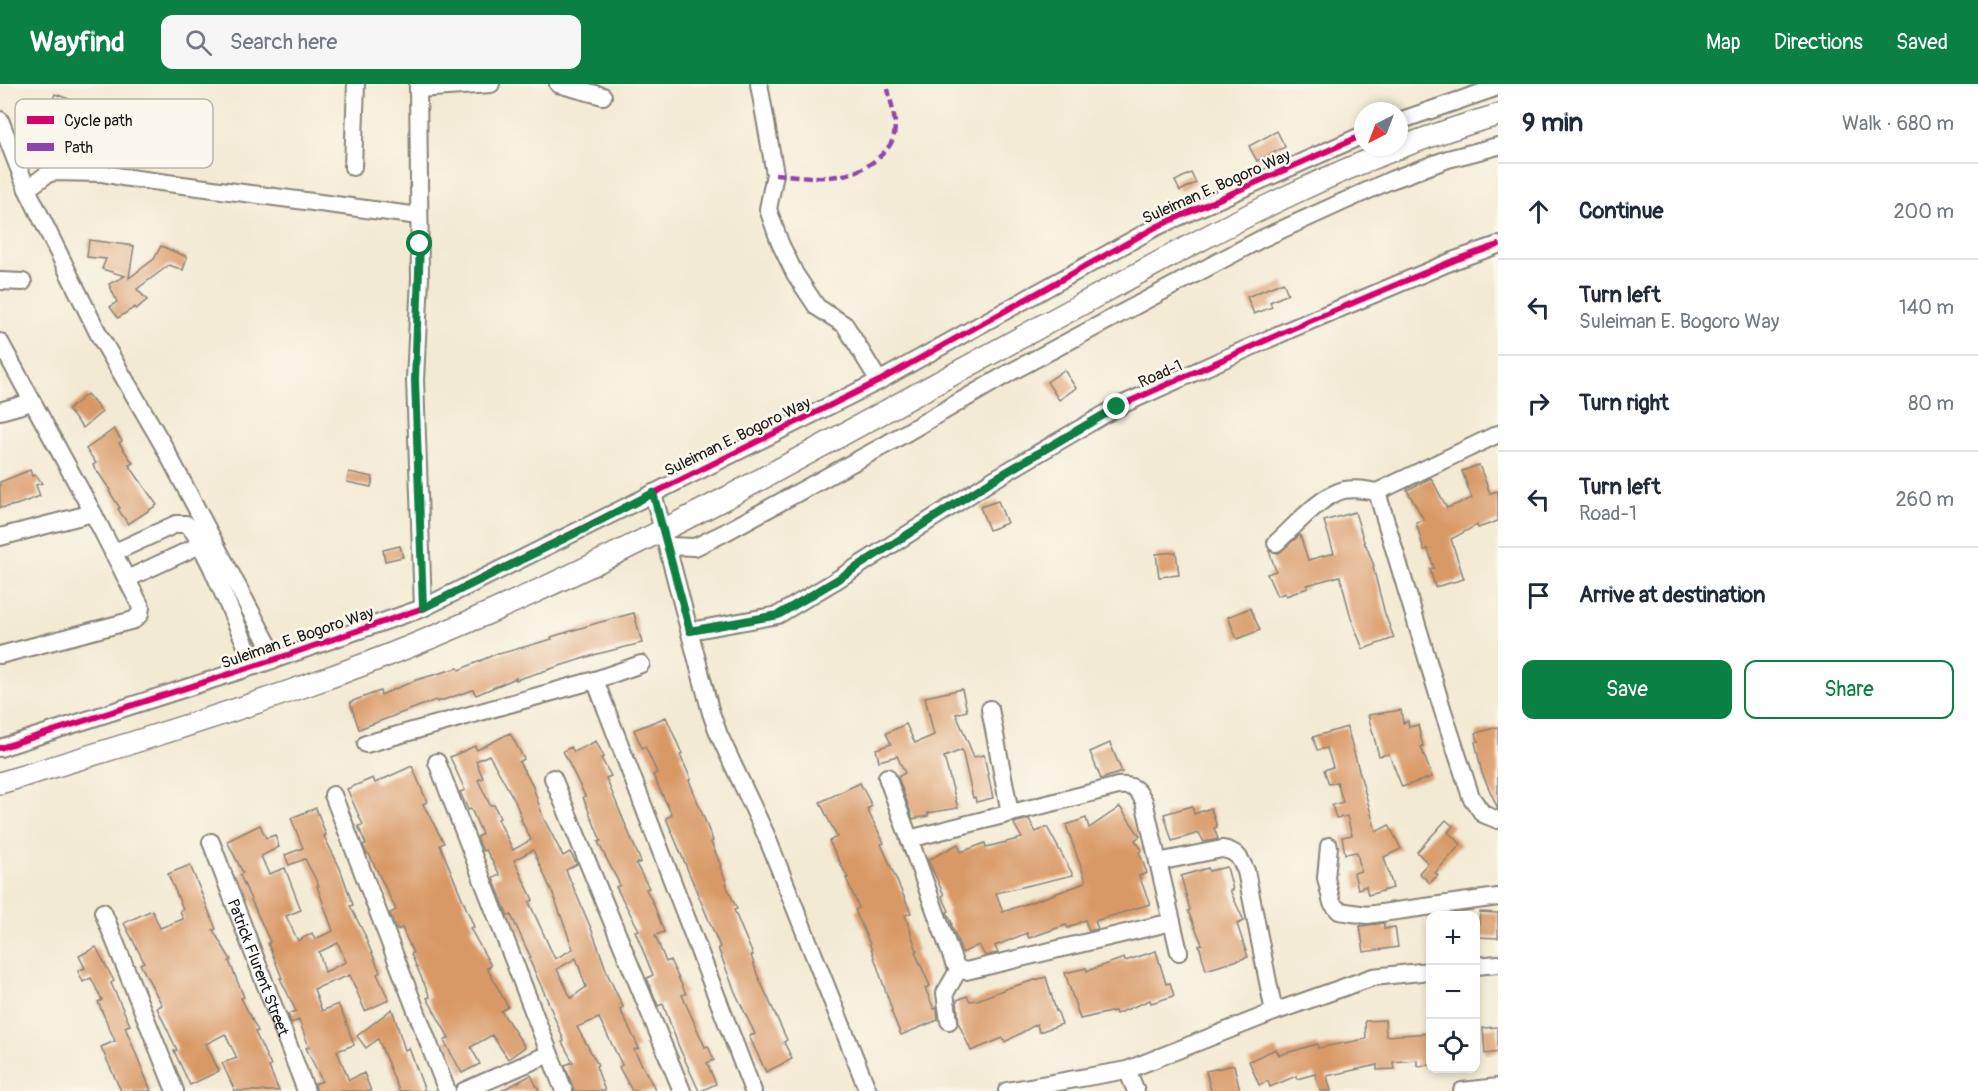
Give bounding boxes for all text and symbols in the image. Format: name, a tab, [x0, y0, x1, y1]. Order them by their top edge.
search box	[161, 15, 581, 69]
text: Wayfind	[30, 25, 125, 60]
icon: search	[182, 26, 215, 59]
text: Search here	[230, 28, 337, 56]
text: Map	[1706, 29, 1741, 56]
text: Directions	[1774, 29, 1863, 56]
text: Saved	[1896, 29, 1948, 56]
legend	[15, 99, 213, 168]
north arrow	[1354, 102, 1408, 156]
text: 9 min	[1522, 107, 1583, 139]
text: Cycle path	[64, 111, 132, 131]
text: Walk · 680 m	[1842, 111, 1954, 136]
text: Path	[64, 138, 93, 158]
street label: Suleiman E. Bogoro Way	[1139, 145, 1294, 229]
icon: ahead	[1522, 195, 1555, 228]
text: Continue	[1579, 197, 1663, 225]
text: 200 m	[1893, 199, 1954, 224]
route start	[406, 230, 432, 256]
text: Turn left	[1579, 281, 1661, 309]
icon: left	[1522, 291, 1555, 324]
text: 140 m	[1899, 295, 1954, 320]
text: Suleiman E. Bogoro Way	[1579, 309, 1779, 334]
street label: Road-1	[1135, 355, 1186, 392]
icon: right	[1522, 387, 1555, 420]
text: Turn right	[1579, 389, 1669, 417]
text: 80 m	[1908, 391, 1954, 416]
street label: Suleiman E. Bogoro Way	[661, 393, 814, 481]
route end	[1103, 393, 1129, 419]
text: Turn left	[1579, 473, 1661, 501]
icon: left	[1522, 483, 1555, 516]
text: 260 m	[1895, 487, 1954, 512]
text: Road-1	[1579, 501, 1637, 526]
icon: arrive	[1522, 579, 1555, 612]
text: Arrive at destination	[1579, 581, 1765, 609]
street label: Suleiman E. Bogoro Way	[218, 602, 376, 673]
button: Save	[1522, 660, 1732, 719]
button: Share	[1744, 660, 1954, 719]
street label: Patrick Flurent Street	[223, 896, 293, 1039]
map controls	[1426, 911, 1480, 1073]
button: +	[1426, 911, 1480, 965]
button: −	[1426, 965, 1480, 1019]
button: locate	[1426, 1019, 1480, 1073]

